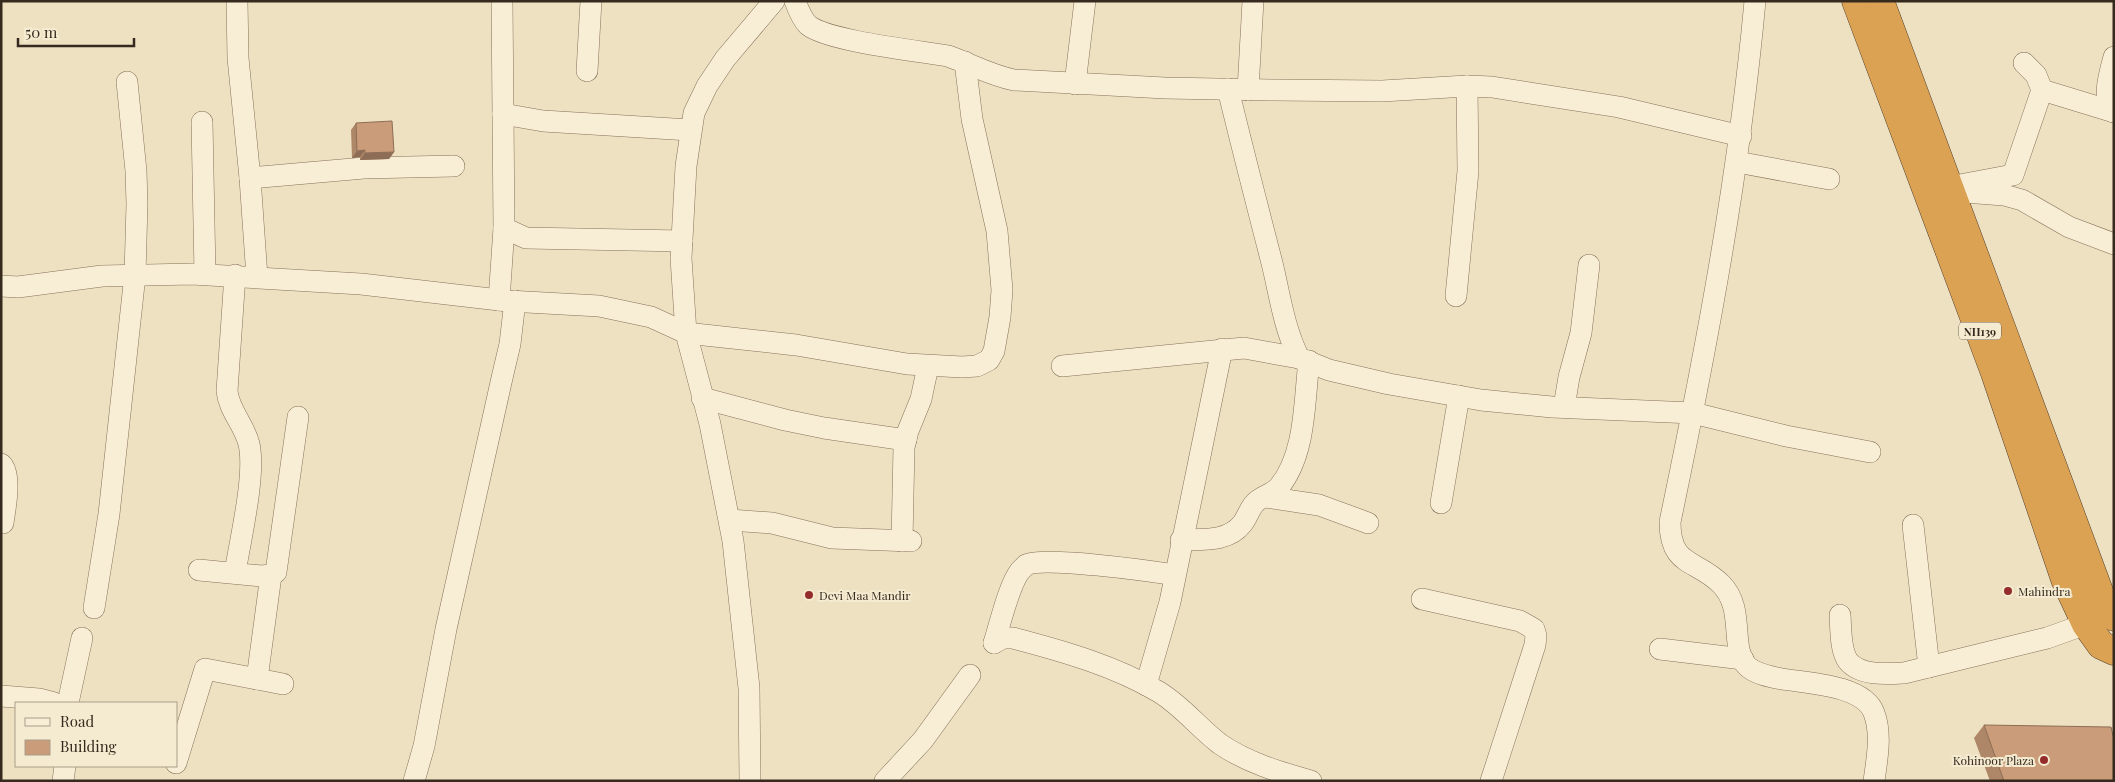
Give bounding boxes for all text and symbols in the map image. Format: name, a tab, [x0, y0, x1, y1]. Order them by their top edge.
scale bar	[18, 15, 134, 47]
text: 50 m	[25, 22, 58, 42]
road number: NH139	[1959, 322, 2001, 340]
place label: Mahindra	[2018, 583, 2070, 599]
marker: Mahindra	[2002, 585, 2014, 597]
place label: Devi Maa Mandir	[819, 587, 911, 603]
marker: Devi Maa Mandir	[803, 589, 815, 601]
legend	[15, 702, 178, 767]
text: Road	[60, 711, 94, 731]
text: Building	[60, 736, 117, 756]
place label: Kohinoor Plaza	[1953, 752, 2034, 768]
marker: Kohinoor Plaza	[2038, 754, 2050, 766]

